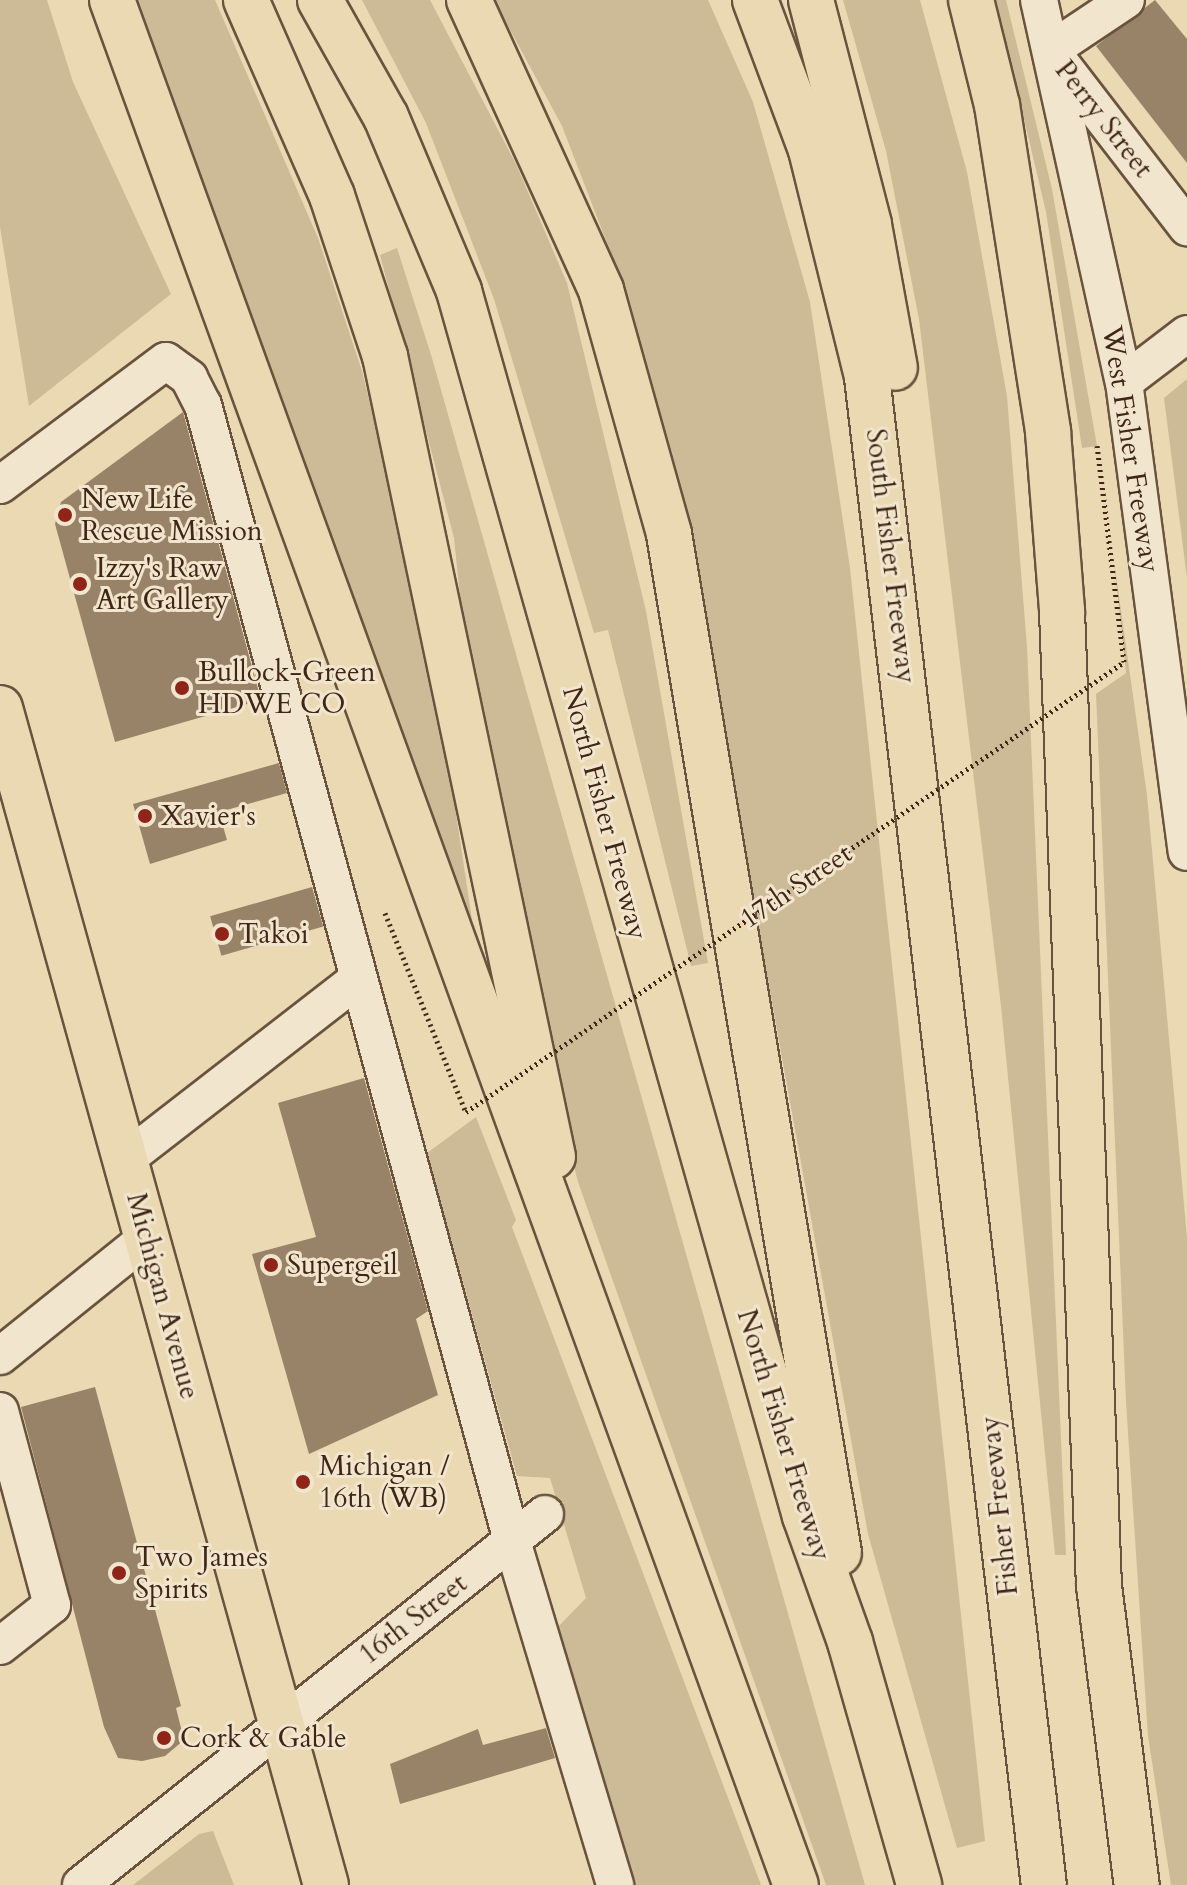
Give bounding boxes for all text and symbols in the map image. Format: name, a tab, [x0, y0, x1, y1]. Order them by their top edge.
street label: Perry Street	[1048, 54, 1160, 184]
street label: West Fisher Freeway	[1095, 323, 1167, 575]
street label: South Fisher Freeway	[859, 427, 923, 685]
place label: New Life Rescue Mission	[81, 482, 263, 548]
marker: New Life Rescue Mission	[56, 506, 74, 524]
place label: Izzy's Raw Art Gallery	[96, 551, 229, 617]
marker: Izzy's Raw Art Gallery	[71, 575, 89, 593]
place label: Bullock-Green HDWE CO	[198, 655, 376, 721]
marker: Bullock-Green HDWE CO	[173, 679, 191, 697]
street label: North Fisher Freeway	[555, 683, 655, 943]
place label: Xavier's	[161, 799, 256, 833]
marker: Xavier's	[136, 807, 154, 825]
street label: 17th Street	[734, 836, 858, 936]
place label: Takoi	[238, 917, 309, 951]
marker: Takoi	[213, 925, 231, 943]
street label: Michigan Avenue	[119, 1189, 207, 1403]
place label: Supergeil	[287, 1248, 398, 1282]
marker: Supergeil	[262, 1256, 280, 1274]
street label: North Fisher Freeway	[730, 1305, 838, 1565]
street label: Fisher Freeway	[973, 1415, 1025, 1597]
place label: Michigan / 16th (WB)	[319, 1449, 450, 1515]
marker: Michigan / 16th (WB)	[294, 1473, 312, 1491]
place label: Two James Spirits	[135, 1540, 268, 1606]
marker: Two James Spirits	[110, 1564, 128, 1582]
street label: 16th Street	[352, 1566, 474, 1672]
place label: Cork & Gable	[180, 1721, 347, 1755]
marker: Cork & Gable	[155, 1729, 173, 1747]

